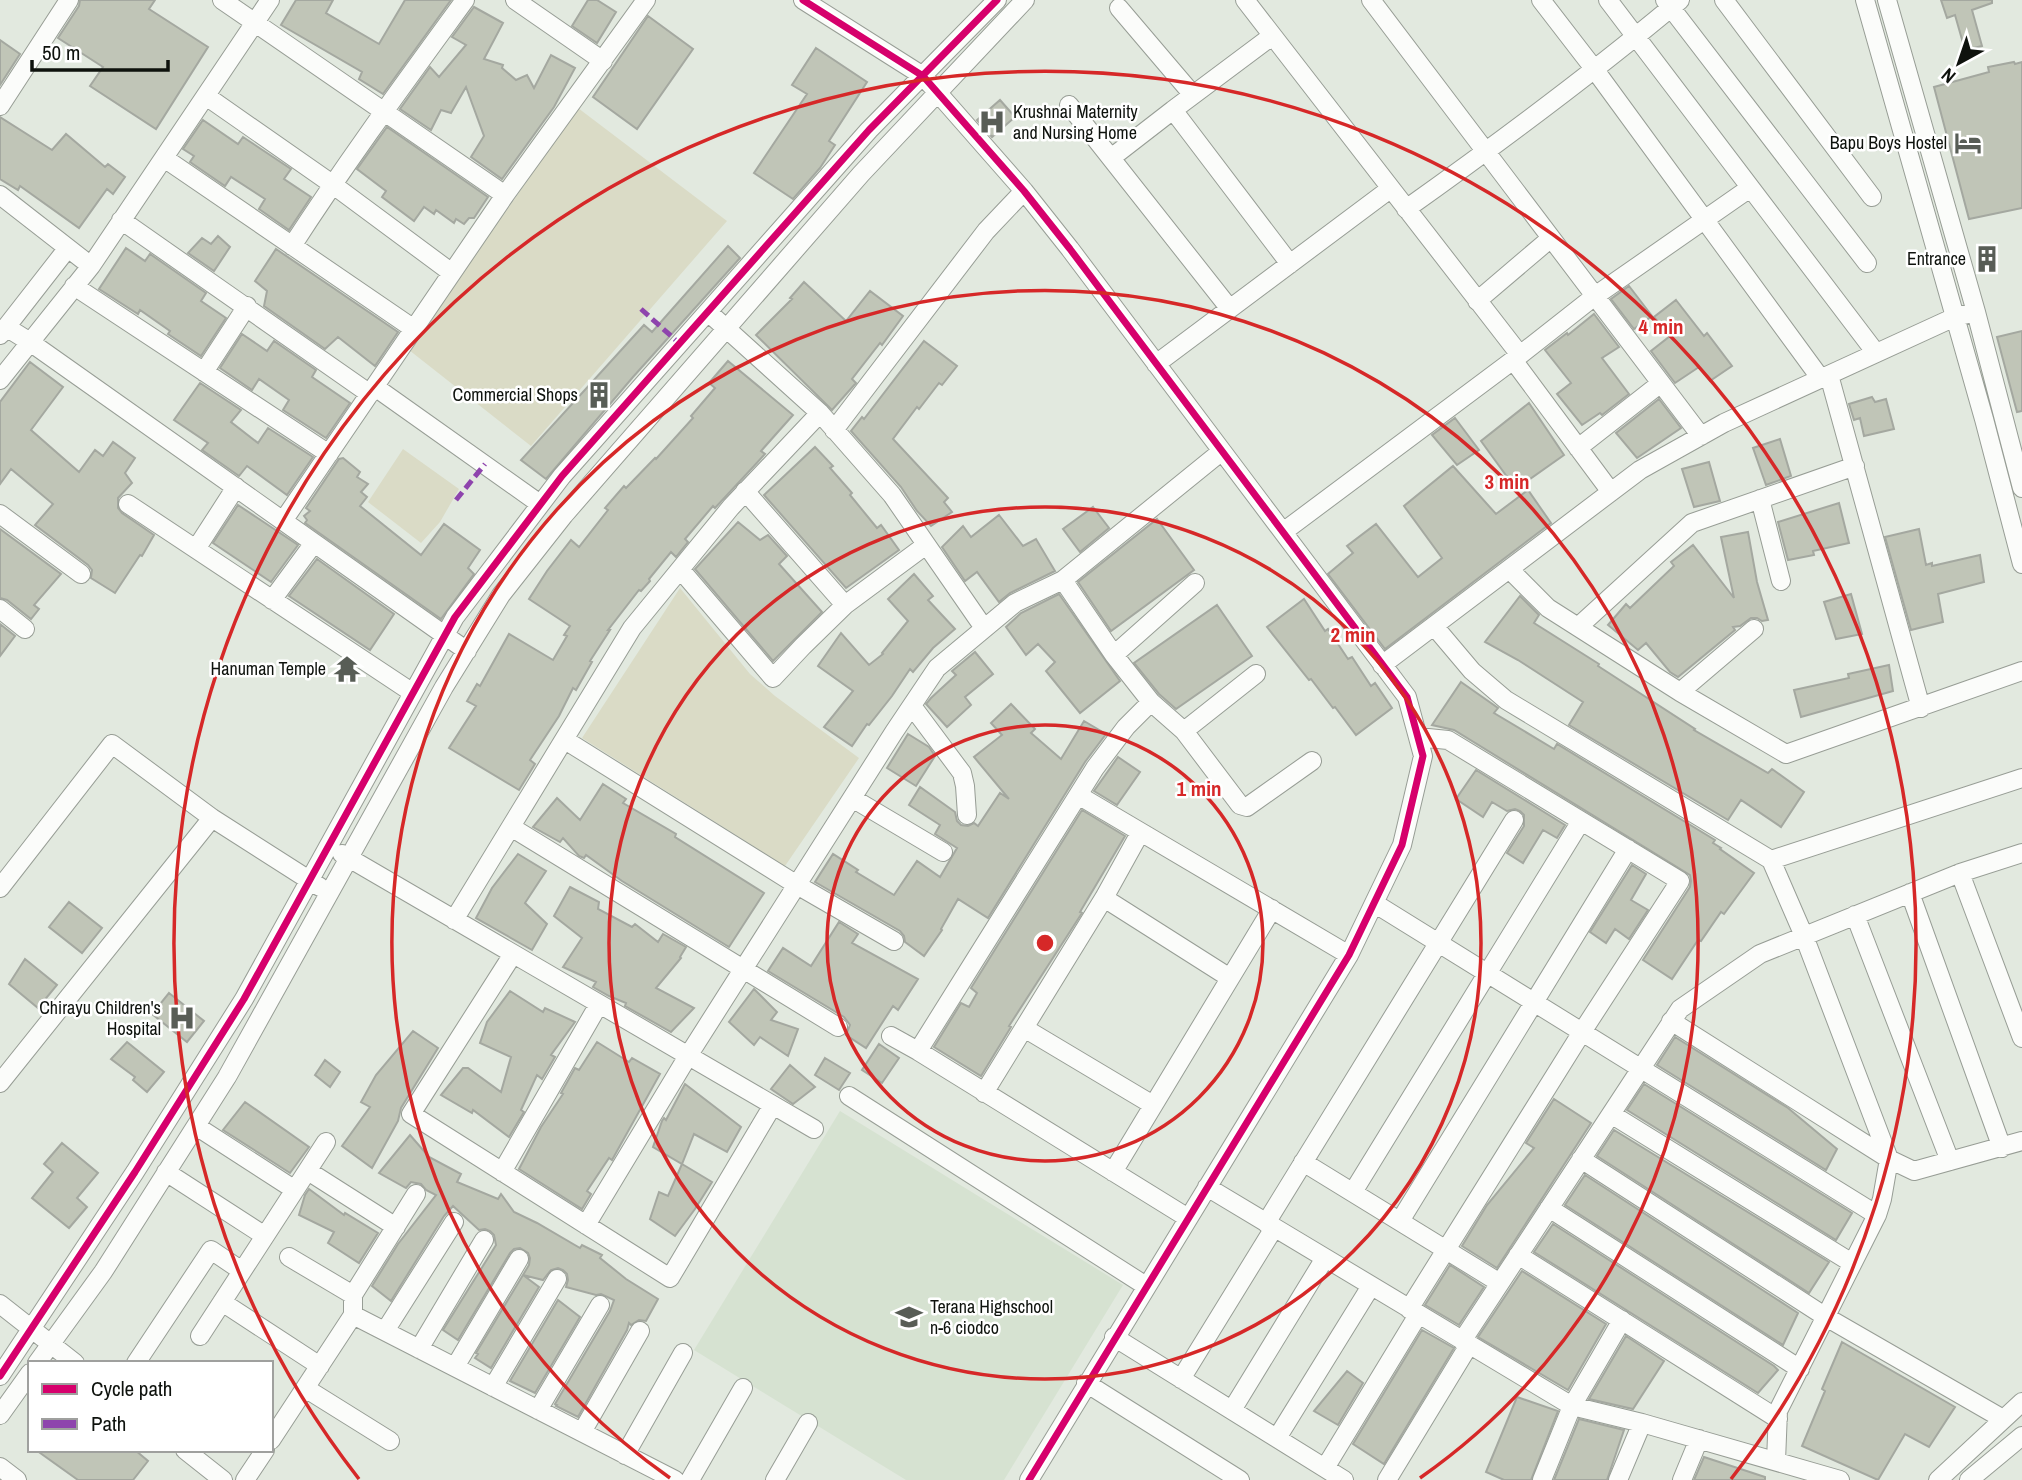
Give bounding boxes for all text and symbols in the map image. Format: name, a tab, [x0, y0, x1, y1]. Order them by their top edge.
scale bar	[32, 28, 168, 72]
north arrow	[1924, 28, 1994, 98]
text: 50 m	[42, 38, 80, 67]
text: N	[1935, 62, 1961, 90]
place label: Krushnai Maternity and Nursing Home	[1013, 99, 1138, 145]
hospital icon: Krushnai Maternity and Nursing Home	[977, 107, 1007, 137]
hotel icon: Bapu Boys Hostel	[1953, 128, 1983, 158]
place label: Bapu Boys Hostel	[1830, 130, 1947, 155]
building icon: Entrance	[1972, 244, 2002, 274]
place label: Entrance	[1907, 246, 1966, 271]
text: 4 min	[1639, 312, 1683, 341]
building icon: Commercial Shops	[584, 380, 614, 410]
place label: Commercial Shops	[453, 382, 578, 407]
text: 3 min	[1485, 467, 1529, 496]
text: 2 min	[1331, 620, 1375, 649]
temple icon: Hanuman Temple	[332, 654, 362, 684]
place label: Hanuman Temple	[211, 656, 326, 681]
text: 1 min	[1177, 774, 1221, 803]
centre of rings	[1033, 931, 1057, 955]
place label: Chirayu Children's Hospital	[39, 995, 161, 1041]
hospital icon: Chirayu Children's Hospital	[167, 1003, 197, 1033]
place label: Terana Highschool n-6 ciodco	[930, 1294, 1053, 1340]
school or university icon: Terana Highschool n-6 ciodco	[894, 1302, 924, 1332]
legend	[28, 1361, 273, 1452]
text: Cycle path	[91, 1374, 172, 1403]
text: Path	[91, 1409, 126, 1438]

